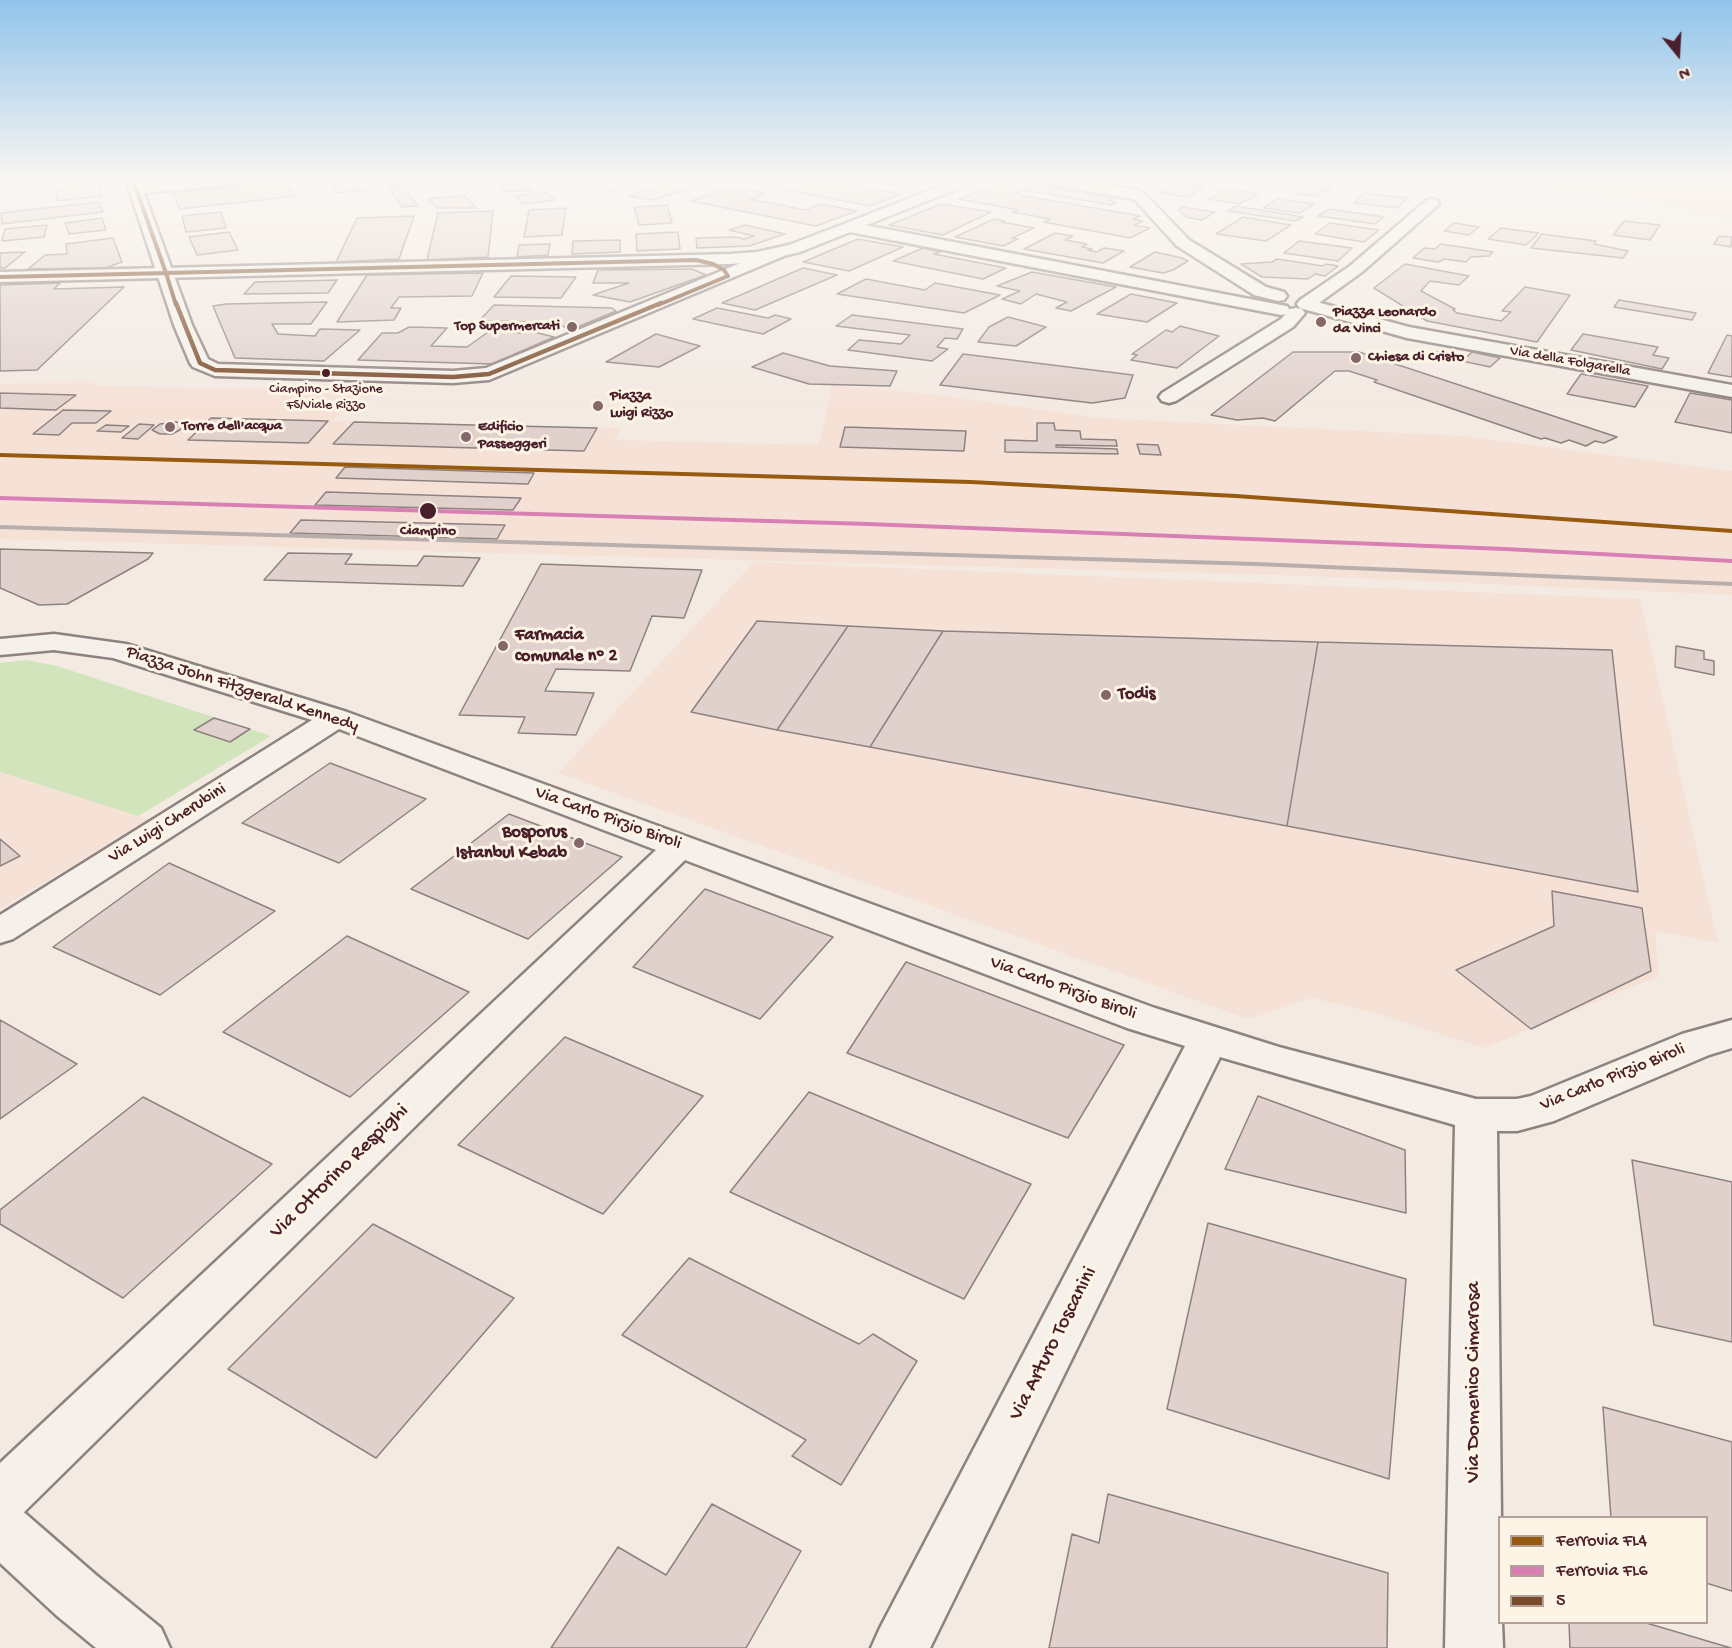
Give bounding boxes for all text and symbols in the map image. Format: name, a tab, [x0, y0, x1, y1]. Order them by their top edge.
north arrow	[1648, 24, 1708, 84]
text: N	[1676, 61, 1692, 82]
place label: Piazza Leonardo da Vinci	[1333, 304, 1436, 339]
marker: Piazza Leonardo da Vinci	[1314, 315, 1328, 329]
place label: Top Supermercati	[455, 318, 560, 336]
marker: Top Supermercati	[565, 320, 579, 334]
street label: Via della Folgarella	[1508, 343, 1632, 381]
place label: Chiesa di Cristo	[1368, 349, 1464, 367]
marker: Chiesa di Cristo	[1349, 351, 1363, 365]
marker: Ciampino - Stazione FS/Viale Rizzo	[320, 367, 332, 379]
place label: Ciampino - Stazione FS/Viale Rizzo	[269, 382, 383, 414]
place label: Piazza Luigi Rizzo	[610, 388, 673, 423]
marker: Piazza Luigi Rizzo	[591, 399, 605, 413]
place label: Torre dell'acqua	[182, 418, 282, 436]
place label: Edificio Passeggeri	[478, 419, 547, 454]
marker: Torre dell'acqua	[163, 420, 177, 434]
marker: Edificio Passeggeri	[459, 430, 473, 444]
marker: Ciampino	[418, 501, 438, 521]
place label: Ciampino	[400, 523, 456, 541]
place label: Farmacia comunale nº 2	[515, 625, 617, 668]
marker: Farmacia comunale nº 2	[496, 639, 510, 653]
street label: Piazza John Fitzgerald Kennedy	[123, 642, 361, 738]
place label: Todis	[1118, 684, 1155, 706]
marker: Todis	[1099, 688, 1113, 702]
street label: Via Luigi Cherubini	[105, 779, 231, 869]
street label: Via Carlo Pirzio Biroli	[532, 782, 684, 856]
place label: Bosporus Istanbul Kebab	[456, 822, 567, 864]
marker: Bosporus Istanbul Kebab	[572, 836, 586, 850]
street label: Via Carlo Pirzio Biroli	[987, 952, 1139, 1026]
street label: Via Carlo Pirzio Biroli	[1537, 1039, 1689, 1117]
street label: Via Ottorino Respighi	[265, 1099, 415, 1245]
street label: Via Arturo Toscanini	[1004, 1263, 1104, 1425]
street label: Via Domenico Cimarosa	[1462, 1282, 1488, 1482]
legend	[1498, 1516, 1708, 1624]
text: Ferrovia FL4	[1556, 1531, 1647, 1552]
text: Ferrovia FL6	[1556, 1561, 1648, 1582]
text: 5	[1556, 1591, 1565, 1612]

